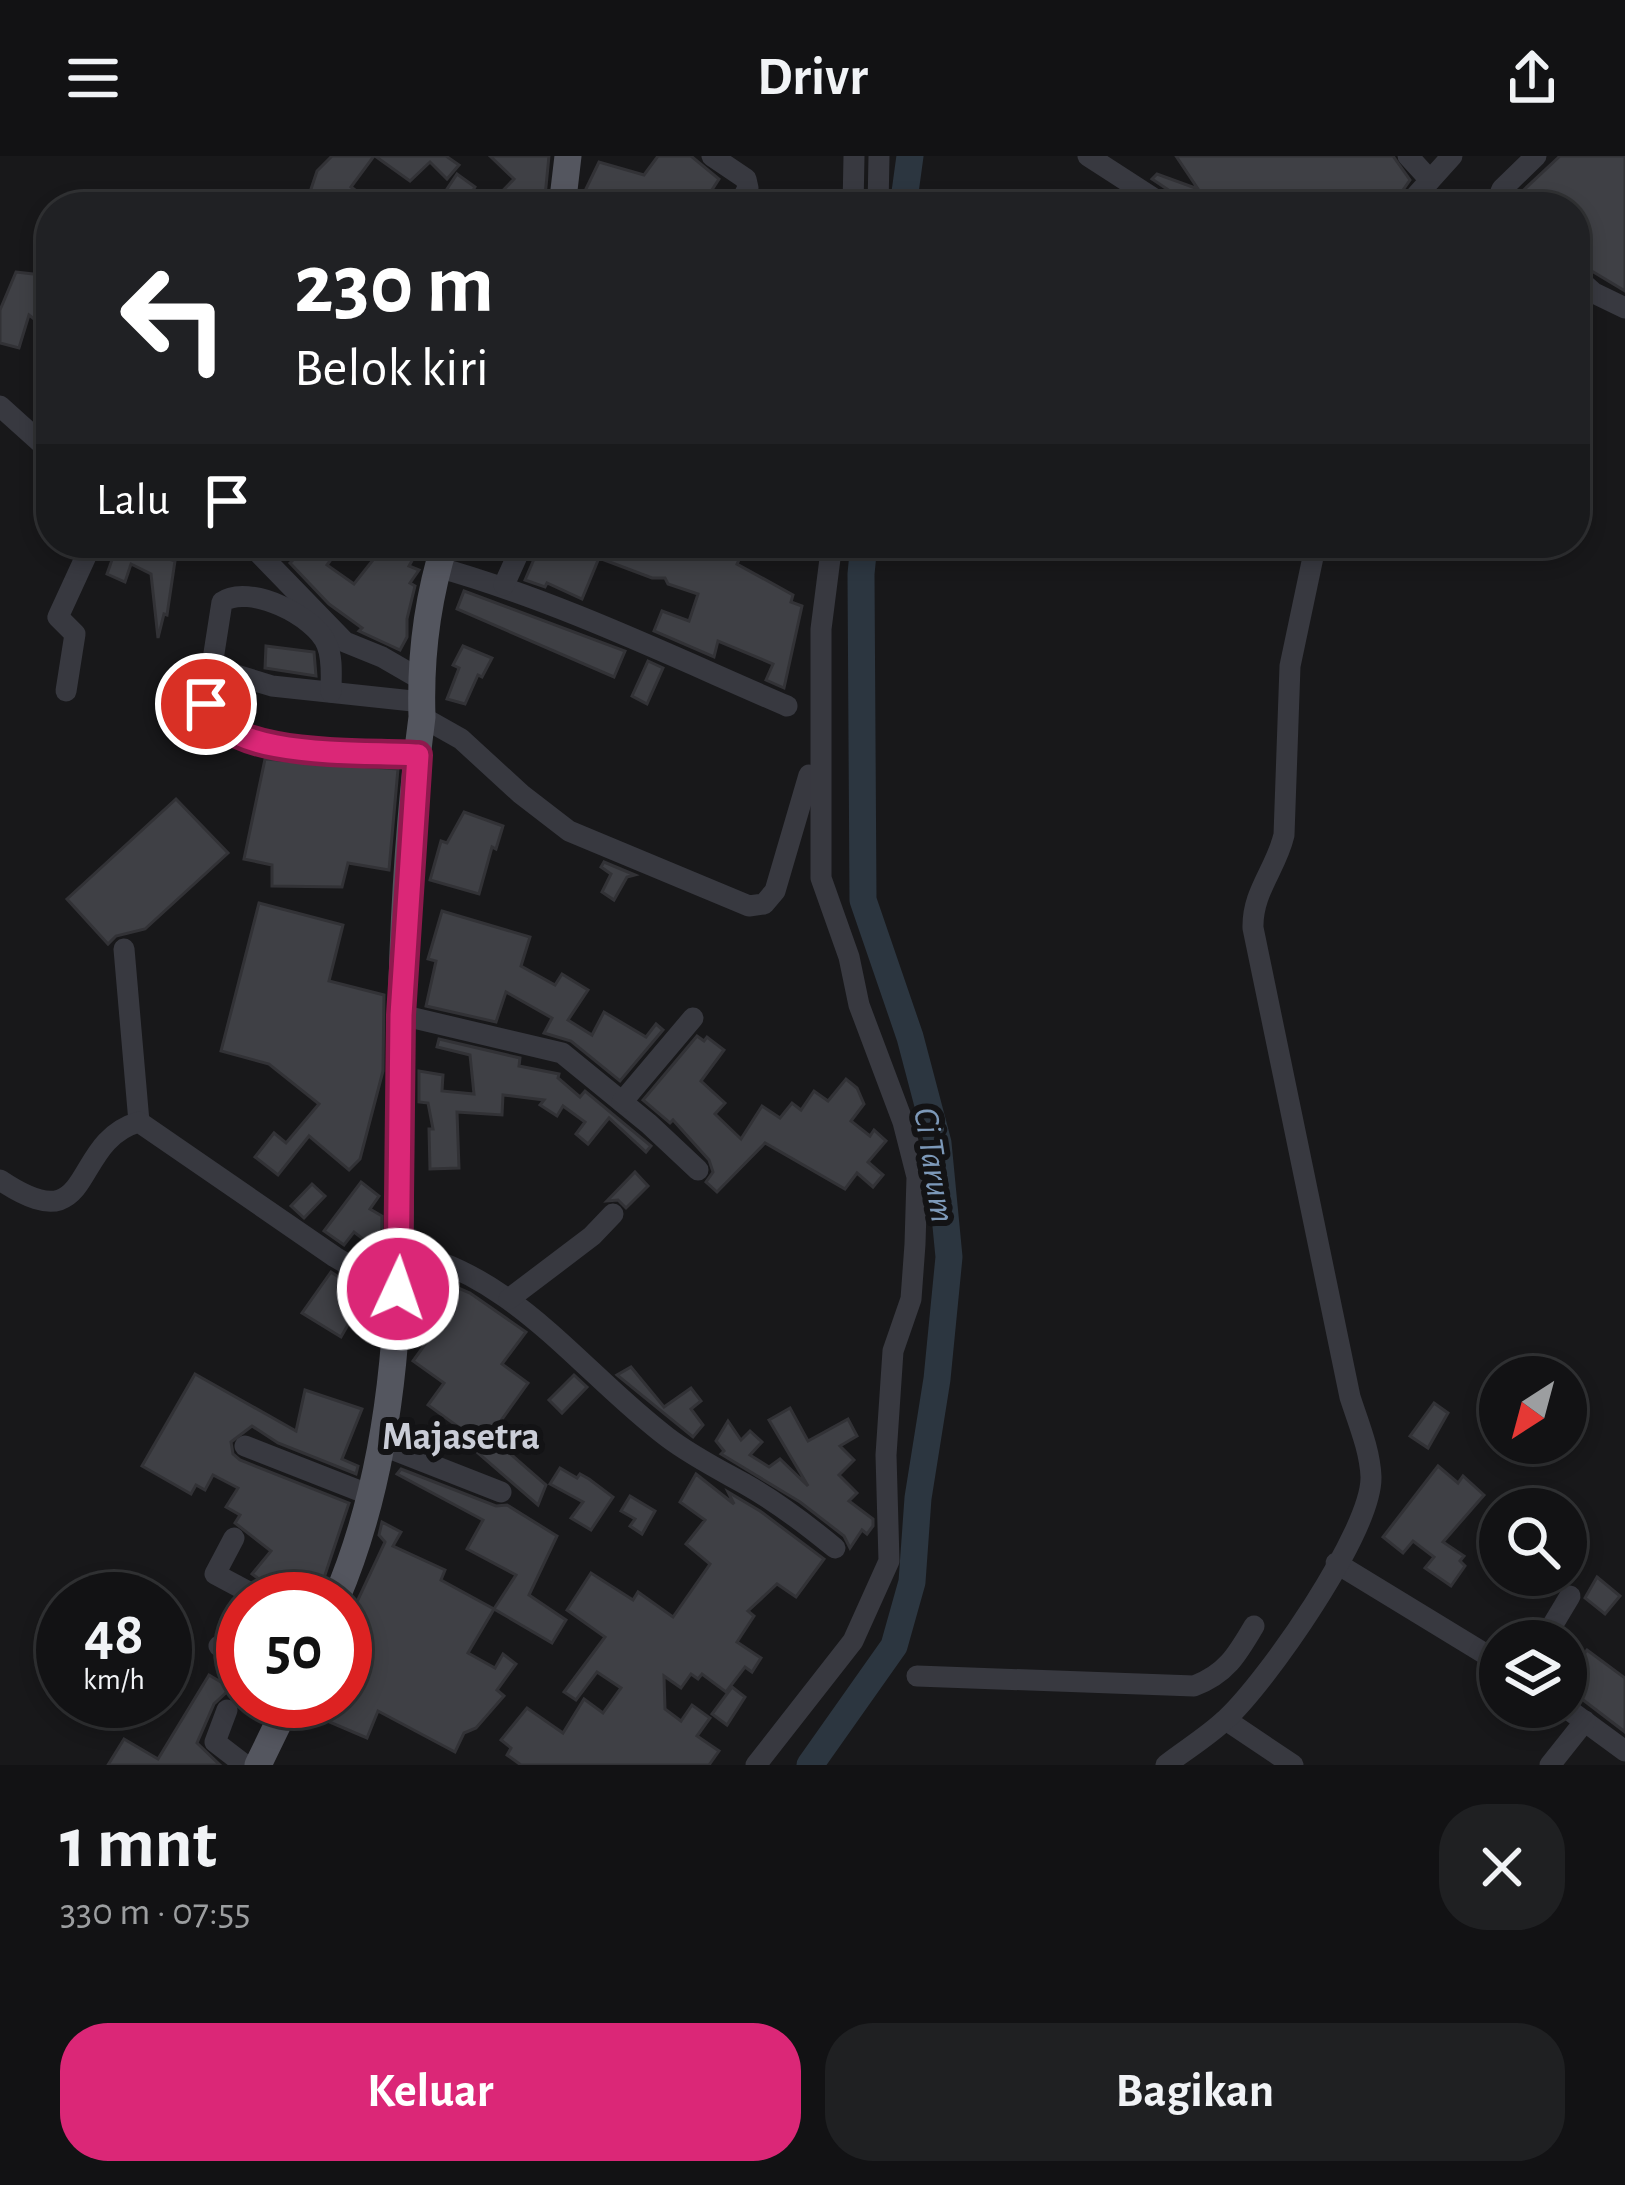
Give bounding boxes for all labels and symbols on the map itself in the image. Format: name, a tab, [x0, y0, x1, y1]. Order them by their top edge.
pin	[155, 653, 257, 755]
water label: Ci Tarum	[907, 1105, 961, 1225]
position arrow	[335, 1226, 461, 1352]
north arrow	[1479, 1356, 1587, 1464]
district label: Majasetra	[382, 1418, 540, 1457]
speed limit sign: 50	[216, 1572, 372, 1728]

